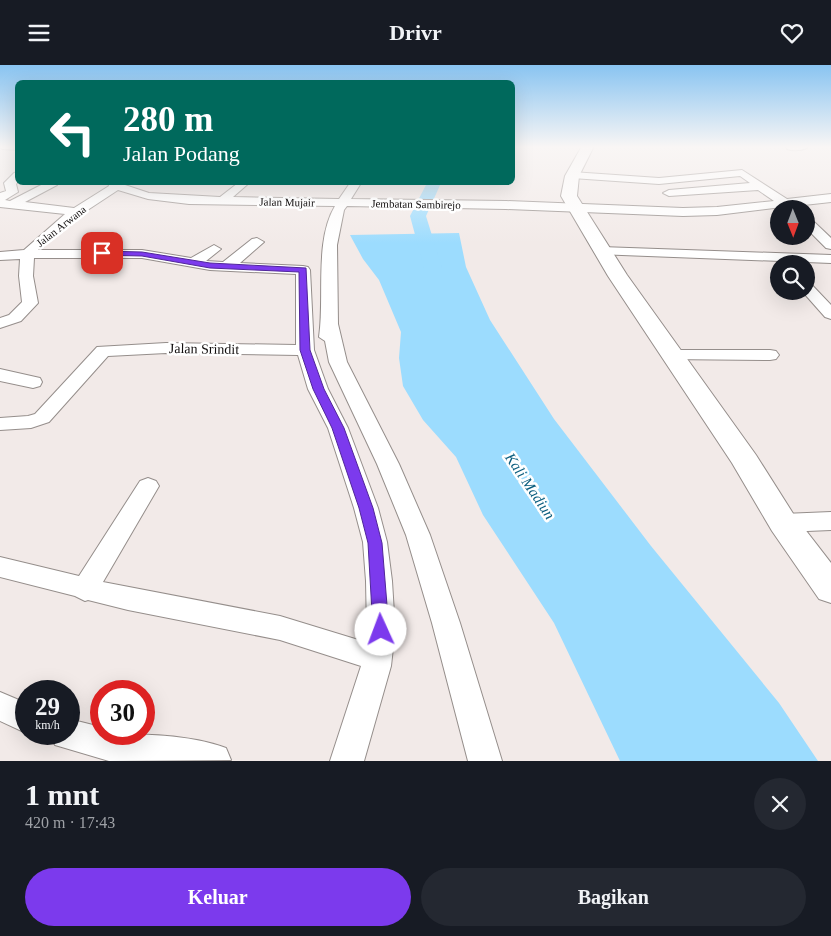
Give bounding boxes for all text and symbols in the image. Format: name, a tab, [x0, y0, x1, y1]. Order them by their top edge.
icon: menu	[25, 19, 53, 47]
icon: heart	[778, 19, 806, 47]
text: Drivr	[389, 20, 442, 45]
icon: left	[40, 100, 105, 165]
text: 280 m	[123, 100, 213, 139]
text: Jalan Podang	[123, 141, 240, 166]
street label: Jalan Mujair	[259, 196, 315, 208]
street label: Jembatan Sambirejo	[371, 197, 461, 211]
north arrow	[770, 200, 815, 245]
map controls	[770, 200, 815, 300]
street label: Jalan Arwana	[34, 203, 88, 249]
pin	[81, 232, 123, 274]
icon: arrive	[88, 239, 116, 267]
button: search	[770, 255, 815, 300]
street label: Jalan Srindit	[169, 341, 239, 357]
water label: Kali Madiun	[501, 449, 558, 522]
position arrow	[354, 603, 406, 655]
speed limit sign: 30	[90, 680, 155, 745]
text: 29	[35, 693, 60, 720]
text: km/h	[35, 718, 60, 732]
text: 1 mnt	[25, 778, 99, 811]
button: close	[754, 778, 806, 830]
text: 420 m · 17:43	[25, 814, 115, 831]
button: Keluar	[25, 868, 411, 926]
button: Bagikan	[421, 868, 806, 926]

